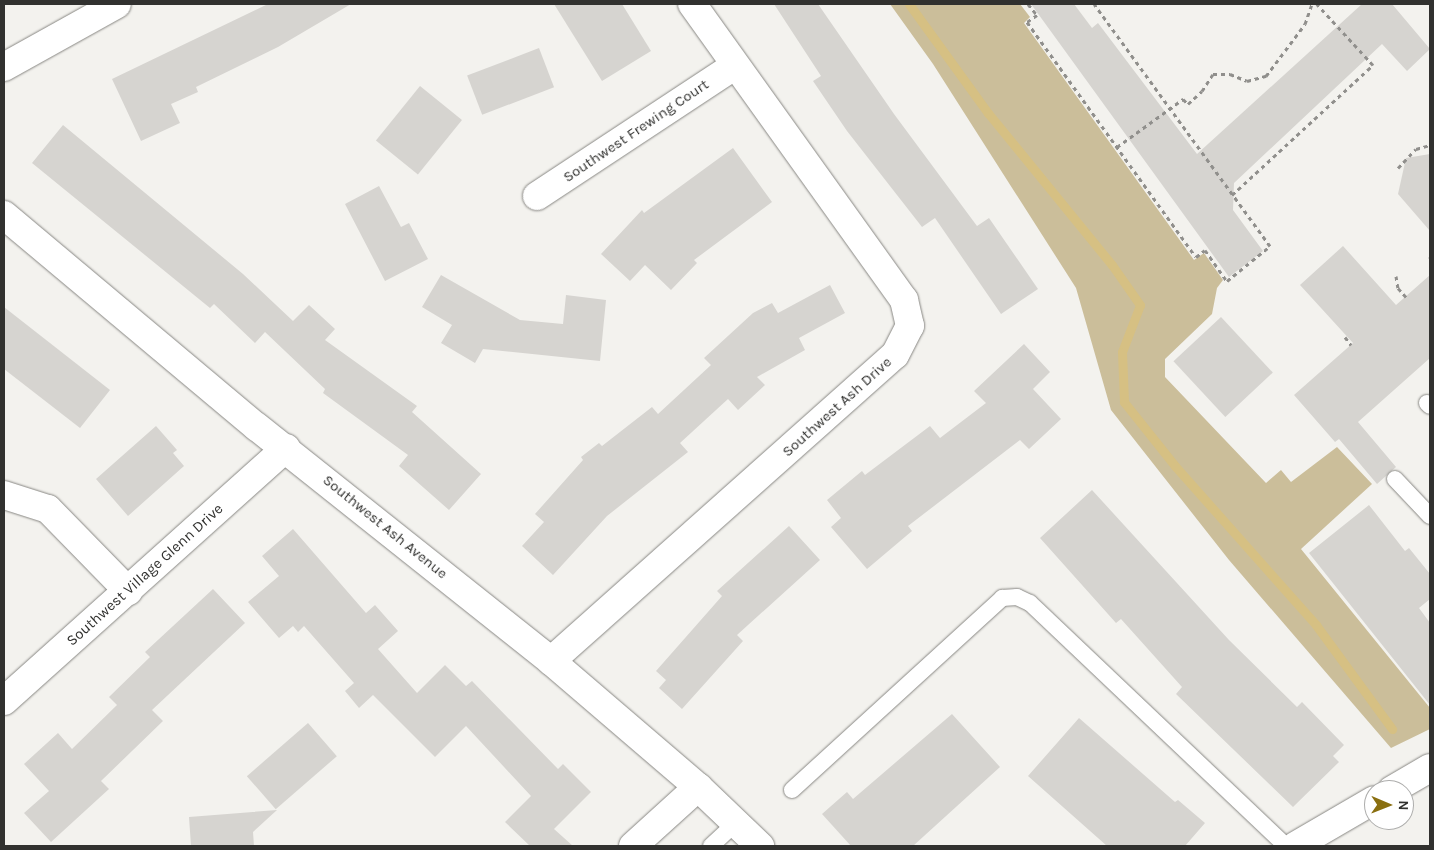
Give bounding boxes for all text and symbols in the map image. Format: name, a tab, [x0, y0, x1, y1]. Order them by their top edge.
street label: Southwest Frewing Court	[560, 76, 712, 186]
street label: Southwest Ash Drive	[779, 353, 895, 461]
street label: Southwest Ash Avenue	[319, 471, 451, 583]
street label: Southwest Village Glenn Drive	[63, 500, 227, 650]
north arrow	[1364, 780, 1414, 830]
text: N	[1395, 800, 1412, 810]

